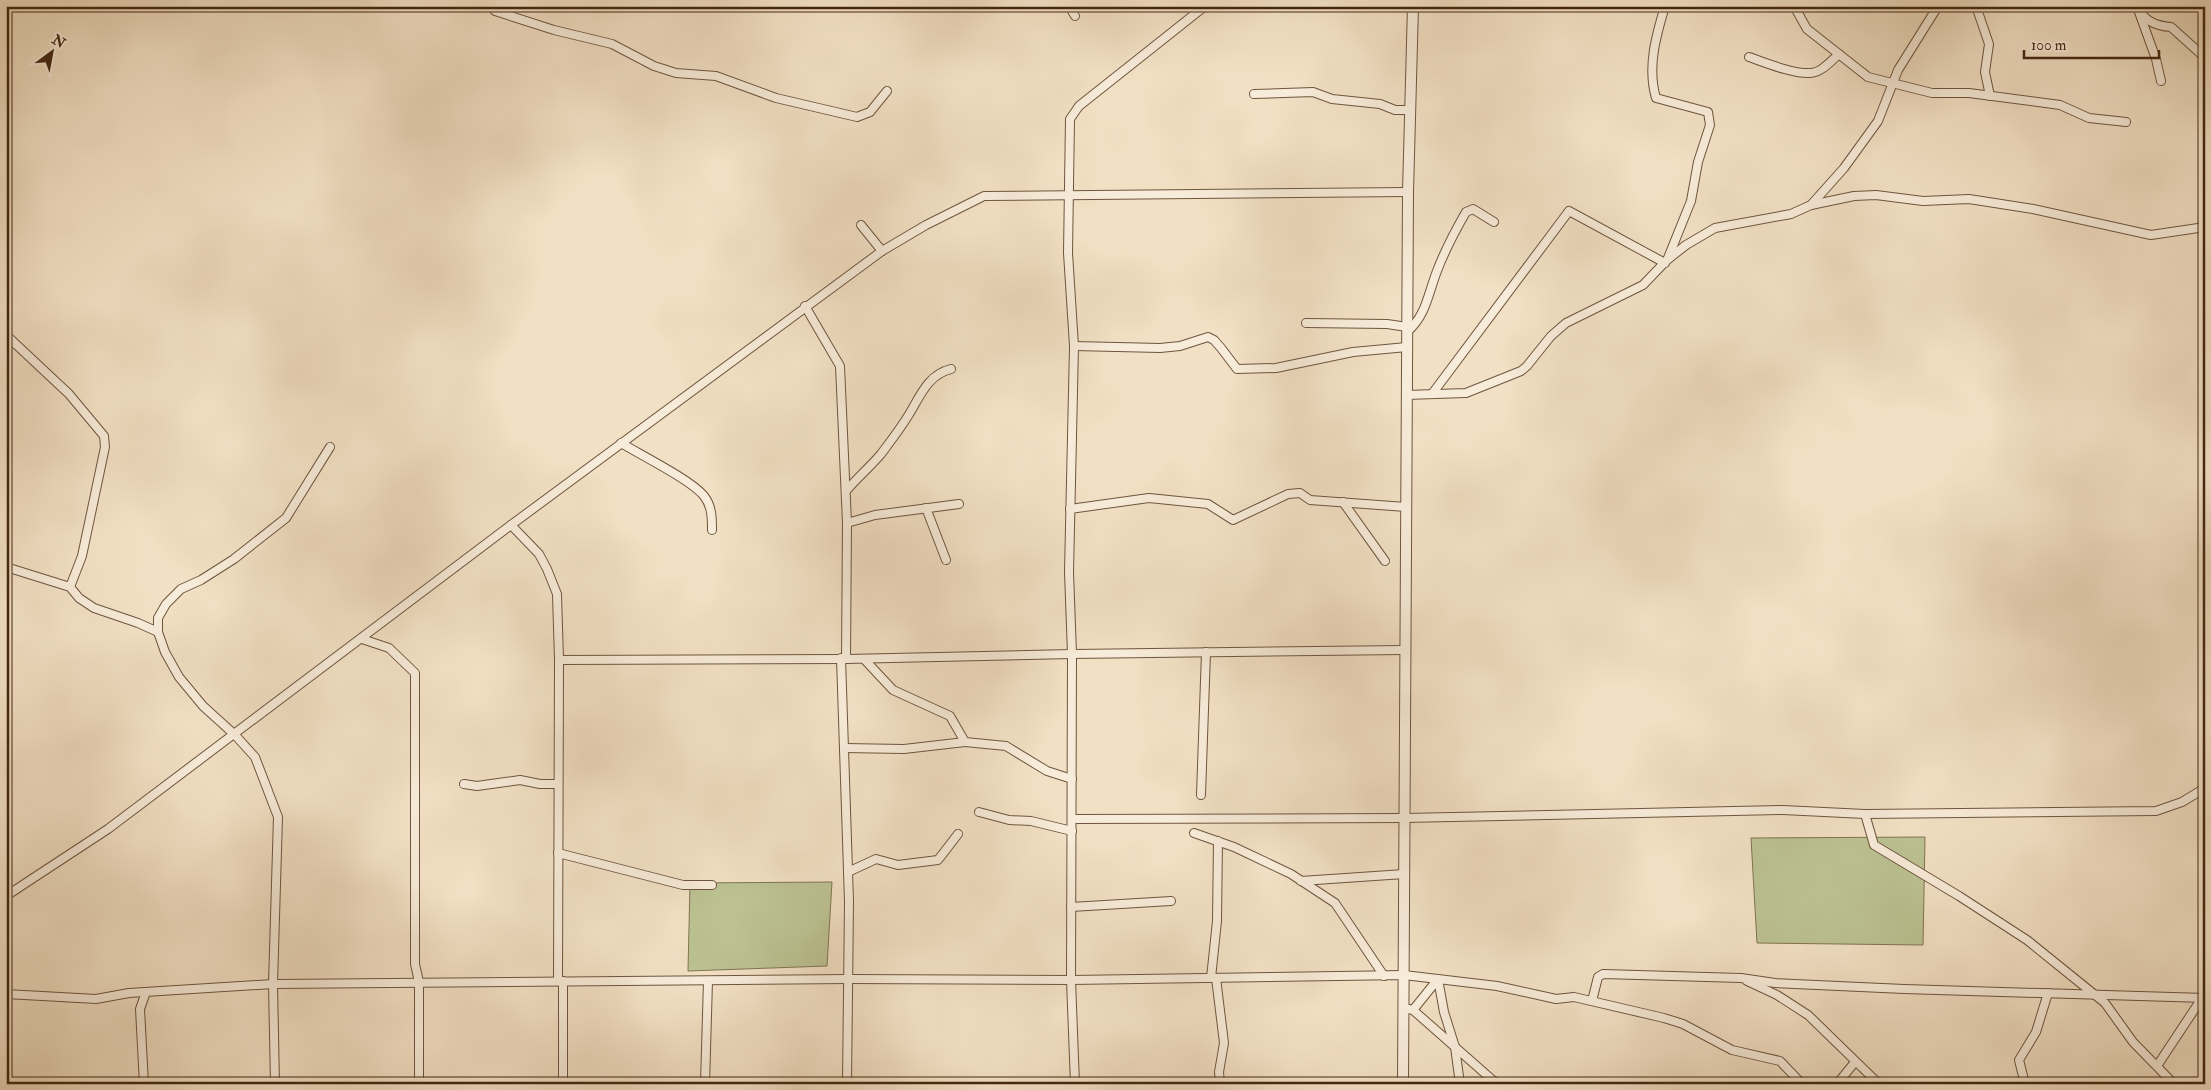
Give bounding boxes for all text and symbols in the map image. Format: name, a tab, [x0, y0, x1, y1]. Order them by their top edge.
north arrow	[28, 28, 78, 78]
scale bar	[2024, 28, 2158, 60]
text: N	[48, 30, 69, 52]
text: 100 m	[2031, 36, 2067, 55]

